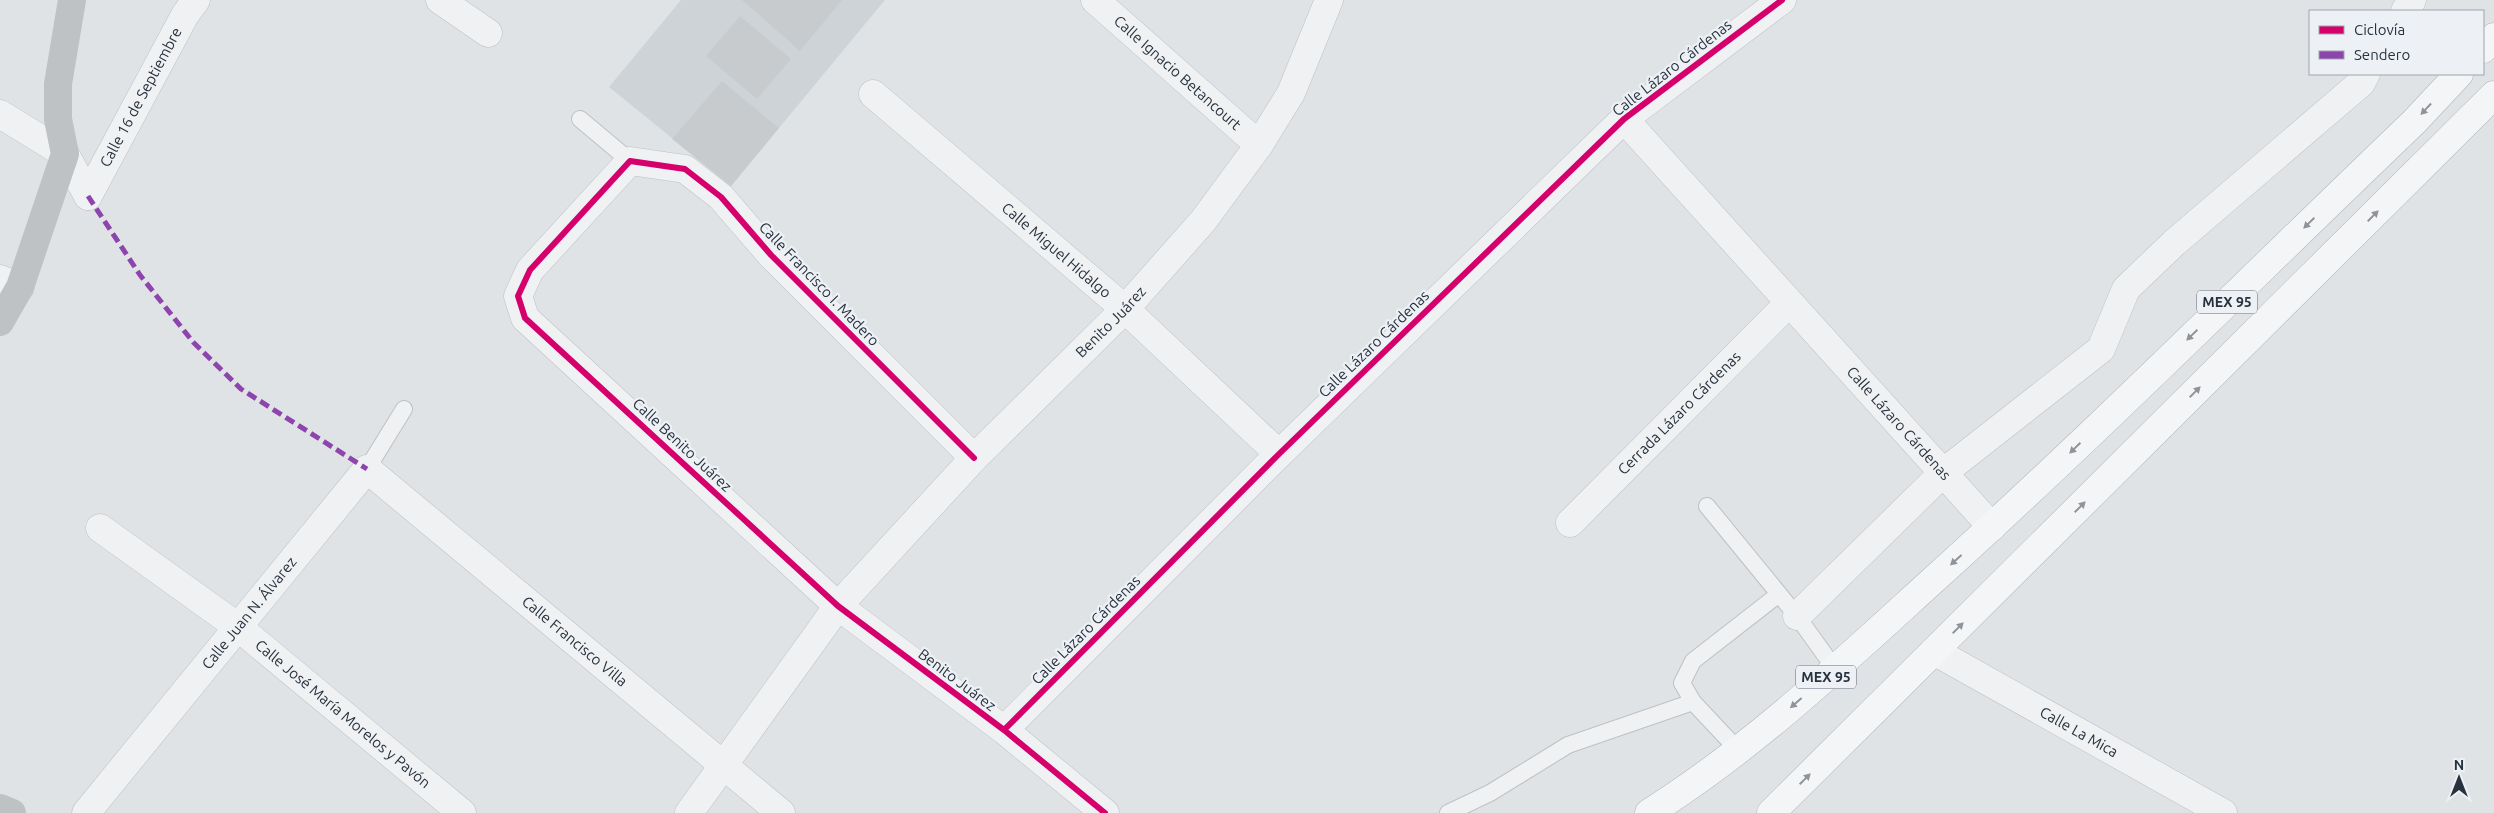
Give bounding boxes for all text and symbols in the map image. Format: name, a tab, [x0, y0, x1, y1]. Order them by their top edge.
legend	[2309, 10, 2484, 75]
street label: Calle Ignacio Betancourt	[1111, 12, 1245, 133]
street label: Calle Lázaro Cárdenas	[1609, 16, 1735, 119]
text: Ciclovía	[2354, 21, 2405, 38]
street label: Calle 16 de Septiembre	[96, 24, 185, 170]
text: Sendero	[2354, 46, 2410, 63]
one-way arrow	[2420, 103, 2432, 115]
street label: Calle Miguel Hidalgo	[999, 199, 1115, 301]
one-way arrow	[2366, 210, 2378, 222]
one-way arrow	[2304, 216, 2316, 228]
street label: Calle Francisco I. Madero	[756, 218, 883, 349]
street label: Benito Juárez	[1072, 283, 1149, 361]
street label: Calle Lázaro Cárdenas	[1315, 287, 1432, 401]
road number: MEX 95	[2197, 290, 2257, 314]
one-way arrow	[2186, 329, 2198, 341]
street label: Cerrada Lázaro Cárdenas	[1614, 348, 1744, 478]
street label: Calle Lázaro Cárdenas	[1843, 363, 1954, 483]
one-way arrow	[2189, 387, 2201, 399]
street label: Calle Benito Juárez	[629, 394, 735, 495]
one-way arrow	[2069, 442, 2081, 454]
one-way arrow	[2074, 501, 2086, 513]
street label: Calle Juan N. Álvarez	[198, 553, 300, 672]
one-way arrow	[1949, 554, 1962, 565]
street label: Calle Lázaro Cárdenas	[1028, 572, 1144, 688]
street label: Calle Francisco Villa	[519, 592, 631, 690]
one-way arrow	[1952, 622, 1964, 634]
street label: Calle José María Morelos y Pavón	[252, 636, 434, 791]
street label: Benito Juárez	[915, 645, 999, 714]
road number: MEX 95	[1796, 666, 1856, 689]
one-way arrow	[1789, 697, 1802, 708]
street label: Calle La Mica	[2037, 703, 2121, 760]
north arrow	[2434, 753, 2484, 803]
text: N	[2454, 757, 2464, 773]
one-way arrow	[1799, 773, 1811, 785]

